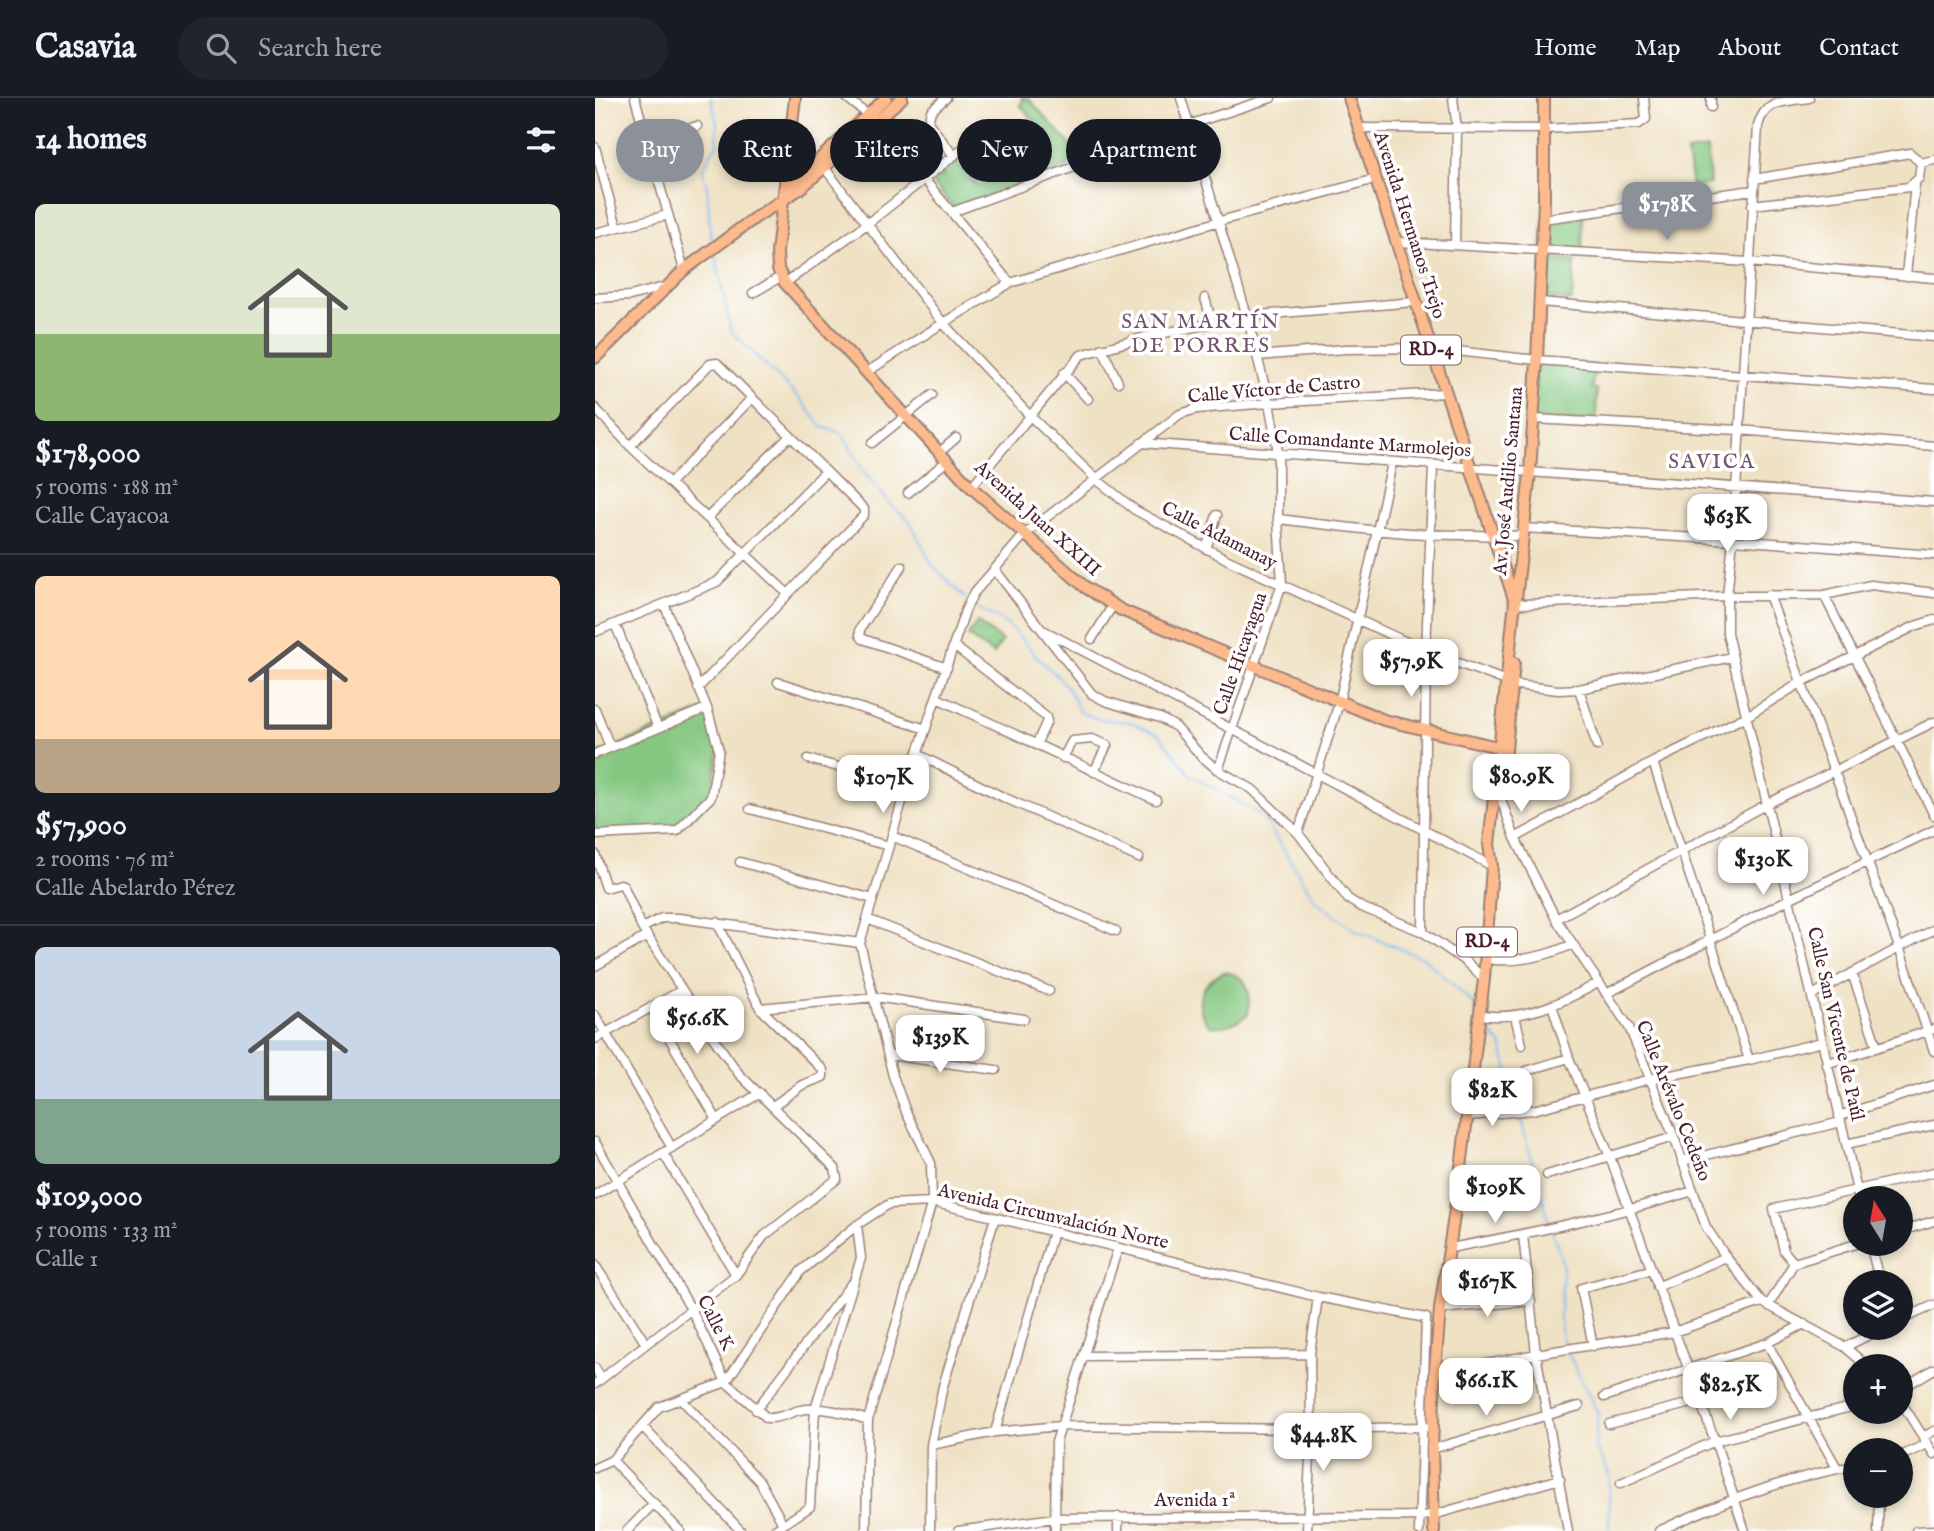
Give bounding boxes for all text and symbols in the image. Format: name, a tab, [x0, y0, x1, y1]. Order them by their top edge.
search box	[178, 17, 668, 80]
text: Casavia	[35, 27, 136, 69]
icon: search	[202, 29, 240, 67]
text: Search here	[258, 32, 382, 65]
text: Home	[1534, 33, 1597, 64]
text: Map	[1635, 33, 1681, 64]
text: About	[1719, 33, 1781, 64]
text: Contact	[1819, 33, 1899, 64]
chip: Buy	[616, 119, 704, 182]
chip: Rent	[718, 119, 816, 182]
chip: Filters	[830, 119, 943, 182]
chip: New	[957, 119, 1052, 182]
chip: Apartment	[1066, 119, 1221, 182]
text: 14 homes	[35, 121, 147, 159]
icon: filters	[522, 121, 560, 159]
street label: Avenida Hermanos Trejo	[1367, 127, 1451, 322]
pin: $178K	[1618, 183, 1716, 242]
text: $178K	[1638, 190, 1696, 219]
icon: home	[235, 250, 361, 376]
district label: SAN MARTÍN DE PORRES	[1121, 308, 1281, 360]
road number: RD-4	[1401, 336, 1461, 364]
street label: Calle Víctor de Castro	[1187, 371, 1361, 409]
street label: Av. José Audilio Santana	[1489, 385, 1529, 577]
street label: Calle Comandante Marmolejos	[1228, 423, 1472, 463]
text: $178,000	[35, 435, 141, 473]
district label: SAVICA	[1668, 449, 1756, 476]
street label: Avenida Juan XXIII	[968, 455, 1105, 582]
text: 5 rooms · 188 m²	[35, 473, 178, 502]
pin: $63K	[1686, 494, 1768, 554]
street label: Calle Adamanay	[1157, 497, 1281, 576]
text: Calle Cayacoa	[35, 502, 169, 531]
text: $63K	[1703, 502, 1751, 531]
street label: Calle Hicayagua	[1209, 589, 1273, 719]
icon: home	[235, 622, 361, 748]
pin: $57.9K	[1354, 640, 1468, 699]
text: $57.9K	[1379, 647, 1443, 676]
pin: $80.9K	[1464, 754, 1578, 814]
pin: $107K	[834, 756, 932, 815]
text: $80.9K	[1489, 762, 1553, 791]
text: $107K	[853, 763, 913, 792]
text: $57,900	[35, 807, 127, 845]
pin: $130K	[1714, 838, 1812, 897]
text: 2 rooms · 76 m²	[35, 845, 175, 874]
text: $130K	[1734, 845, 1792, 874]
text: Calle Abelardo Pérez	[35, 874, 235, 903]
street label: Calle San Vicente de Paúl	[1801, 925, 1869, 1124]
road number: RD-4	[1457, 928, 1517, 956]
icon: home	[235, 993, 361, 1119]
pin: $56.6K	[640, 996, 754, 1056]
text: $56.6K	[666, 1004, 728, 1033]
pin: $139K	[891, 1016, 989, 1075]
street label: Calle Arévalo Cedeño	[1630, 1017, 1716, 1185]
text: $139K	[912, 1023, 968, 1052]
pin: $82K	[1451, 1068, 1533, 1128]
text: $82K	[1467, 1076, 1517, 1105]
pin: $109K	[1446, 1166, 1544, 1225]
text: $109K	[1465, 1173, 1525, 1202]
text: $109,000	[35, 1178, 143, 1216]
street label: Avenida Circunvalación Norte	[934, 1178, 1171, 1255]
north arrow	[1843, 1186, 1913, 1256]
map controls	[1843, 1186, 1913, 1508]
text: 5 rooms · 133 m²	[35, 1216, 178, 1245]
text: Calle 1	[35, 1245, 98, 1274]
pin: $167K	[1438, 1260, 1536, 1319]
text: $167K	[1458, 1267, 1516, 1296]
button: layers	[1843, 1270, 1913, 1340]
street label: Calle K	[691, 1291, 739, 1355]
button: +	[1843, 1354, 1913, 1424]
pin: $66.1K	[1429, 1358, 1543, 1418]
pin: $82.5K	[1673, 1362, 1787, 1422]
text: $66.1K	[1455, 1366, 1517, 1395]
text: $82.5K	[1699, 1370, 1761, 1399]
pin: $44.8K	[1266, 1414, 1380, 1473]
text: $44.8K	[1290, 1421, 1356, 1450]
button: −	[1843, 1438, 1913, 1508]
street label: Avenida 1ª	[1153, 1489, 1236, 1513]

